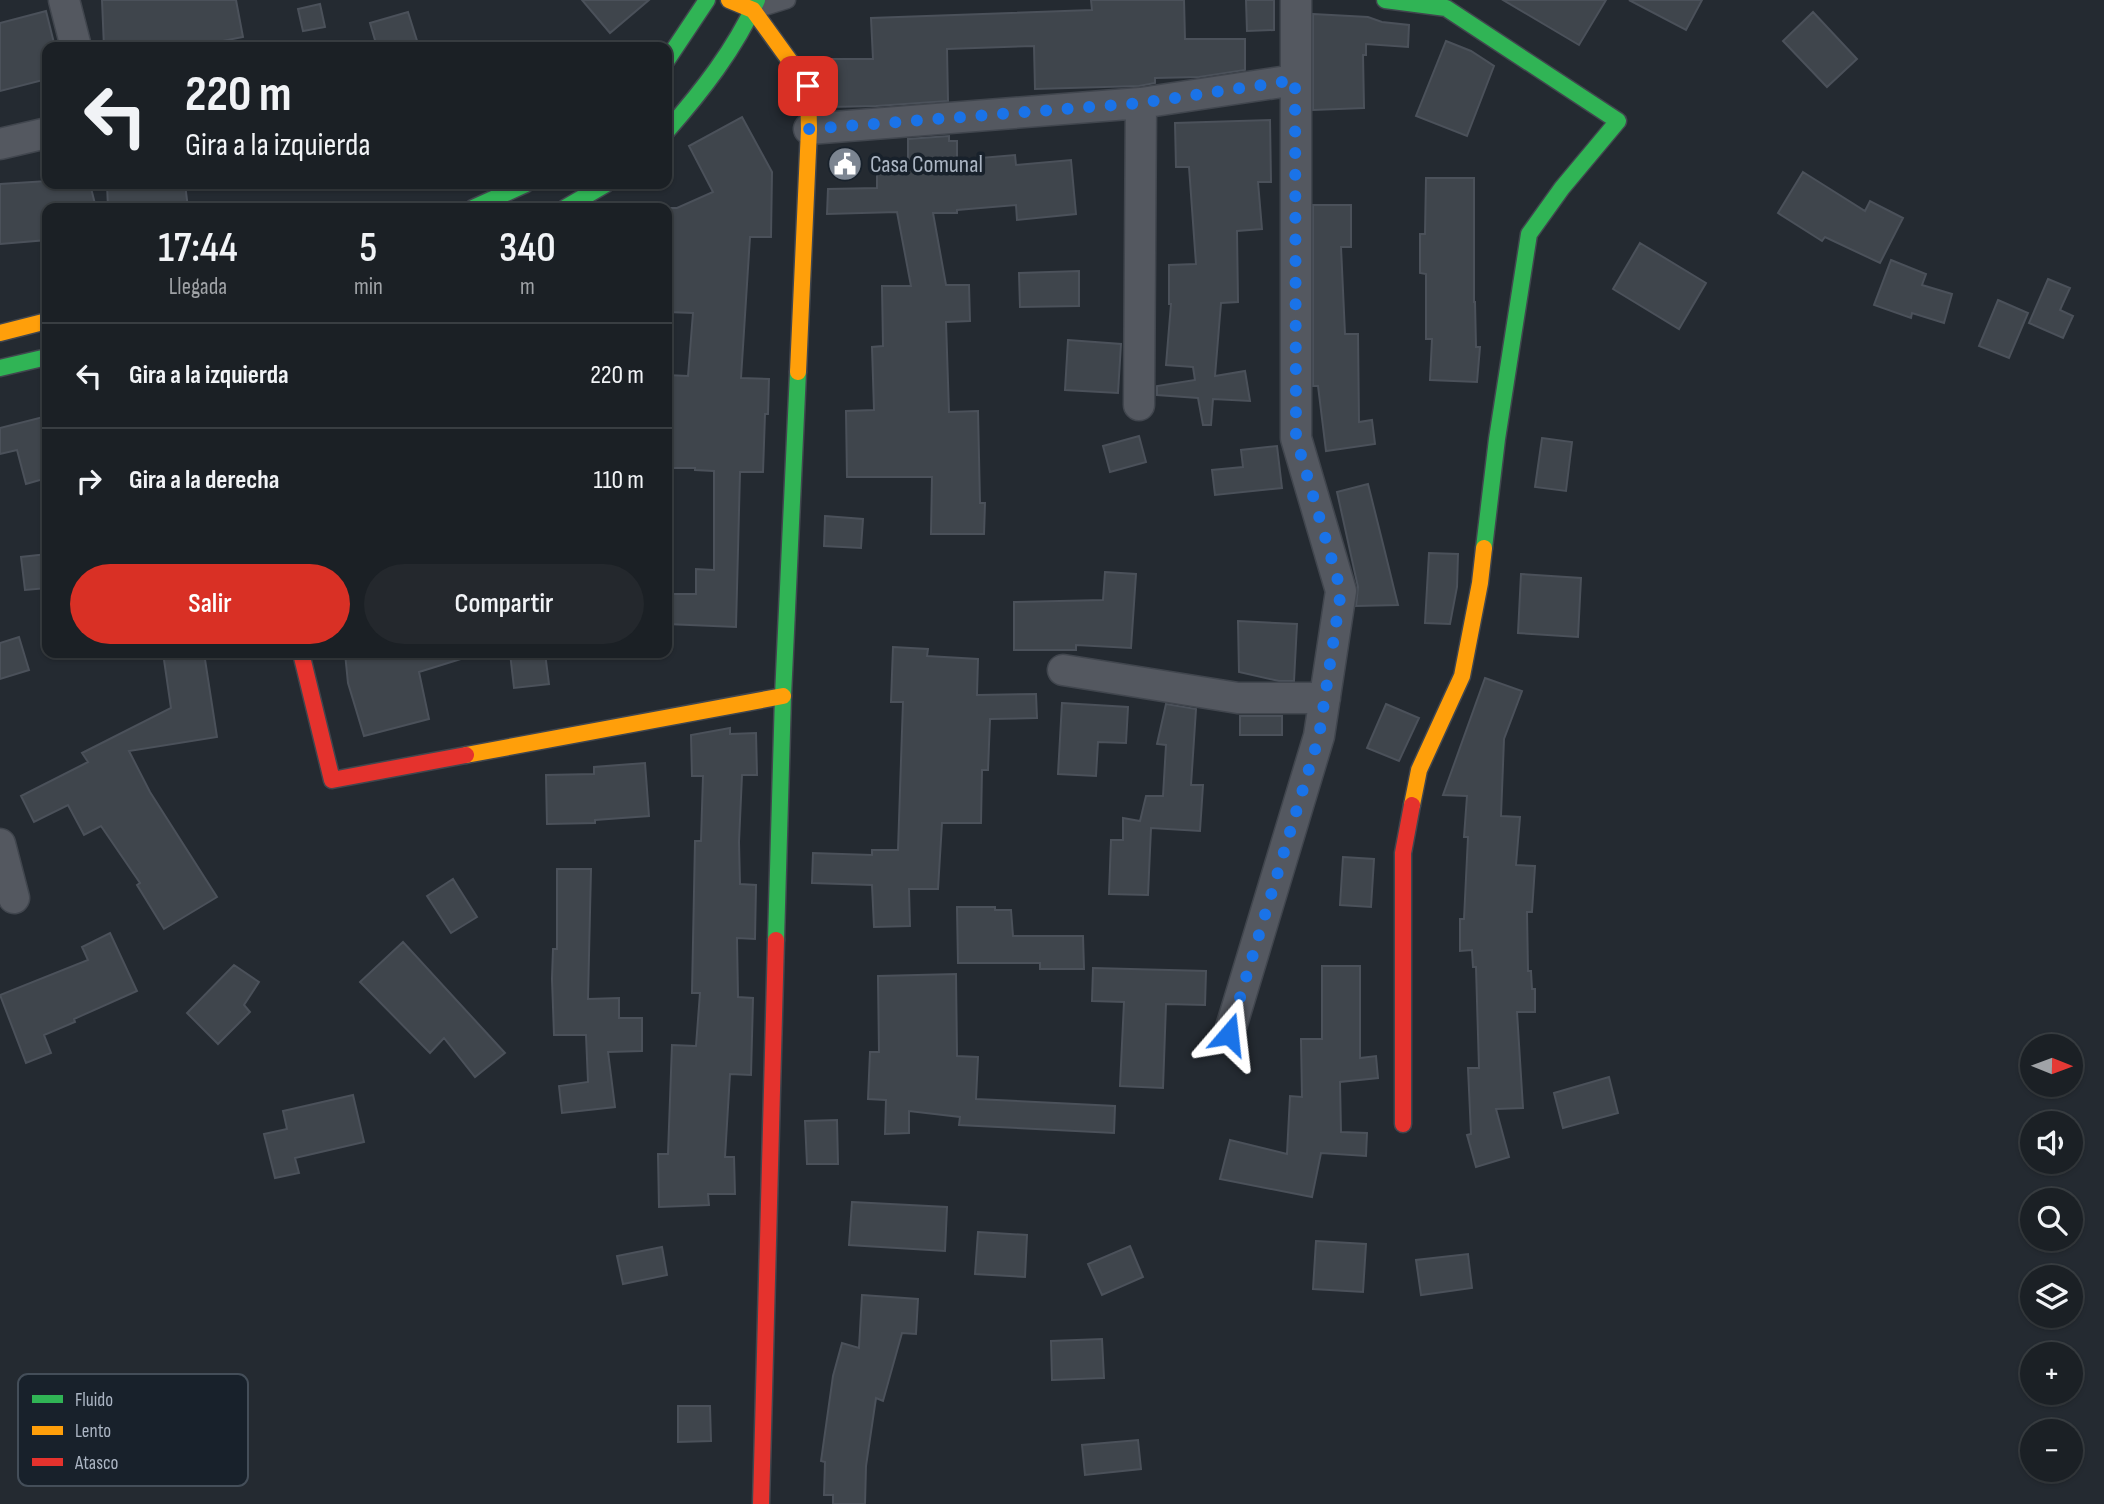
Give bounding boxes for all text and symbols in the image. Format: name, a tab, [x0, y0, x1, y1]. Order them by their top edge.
pin	[778, 56, 838, 116]
text: 220 m	[185, 66, 291, 125]
icon: arrive	[789, 67, 827, 105]
icon: left	[70, 70, 161, 161]
text: Gira a la izquierda	[185, 126, 371, 165]
public building icon: Casa Comunal	[826, 145, 864, 183]
place label: Casa Comunal	[870, 150, 983, 179]
text: 17:44	[158, 223, 238, 274]
text: 5	[359, 223, 377, 274]
text: 340	[499, 223, 556, 274]
text: Llegada	[169, 273, 227, 301]
text: min	[354, 273, 383, 301]
text: m	[520, 273, 535, 301]
icon: left	[70, 357, 108, 395]
text: Gira a la izquierda	[129, 360, 289, 391]
text: 220 m	[590, 360, 644, 391]
icon: right	[70, 462, 108, 500]
text: Gira a la derecha	[129, 465, 279, 496]
text: 110 m	[593, 465, 644, 496]
button: Salir	[70, 564, 350, 644]
button: Compartir	[364, 564, 644, 644]
position arrow	[1192, 997, 1266, 1071]
north arrow	[2020, 1034, 2082, 1097]
map controls	[2020, 1034, 2083, 1482]
button: sound	[2020, 1111, 2083, 1174]
button: search	[2020, 1188, 2083, 1251]
button: layers	[2020, 1265, 2083, 1328]
button: +	[2020, 1342, 2083, 1405]
legend	[18, 1374, 248, 1486]
text: Fluido	[75, 1389, 113, 1412]
button: −	[2020, 1419, 2083, 1482]
text: Lento	[75, 1420, 111, 1443]
text: Atasco	[74, 1452, 118, 1475]

